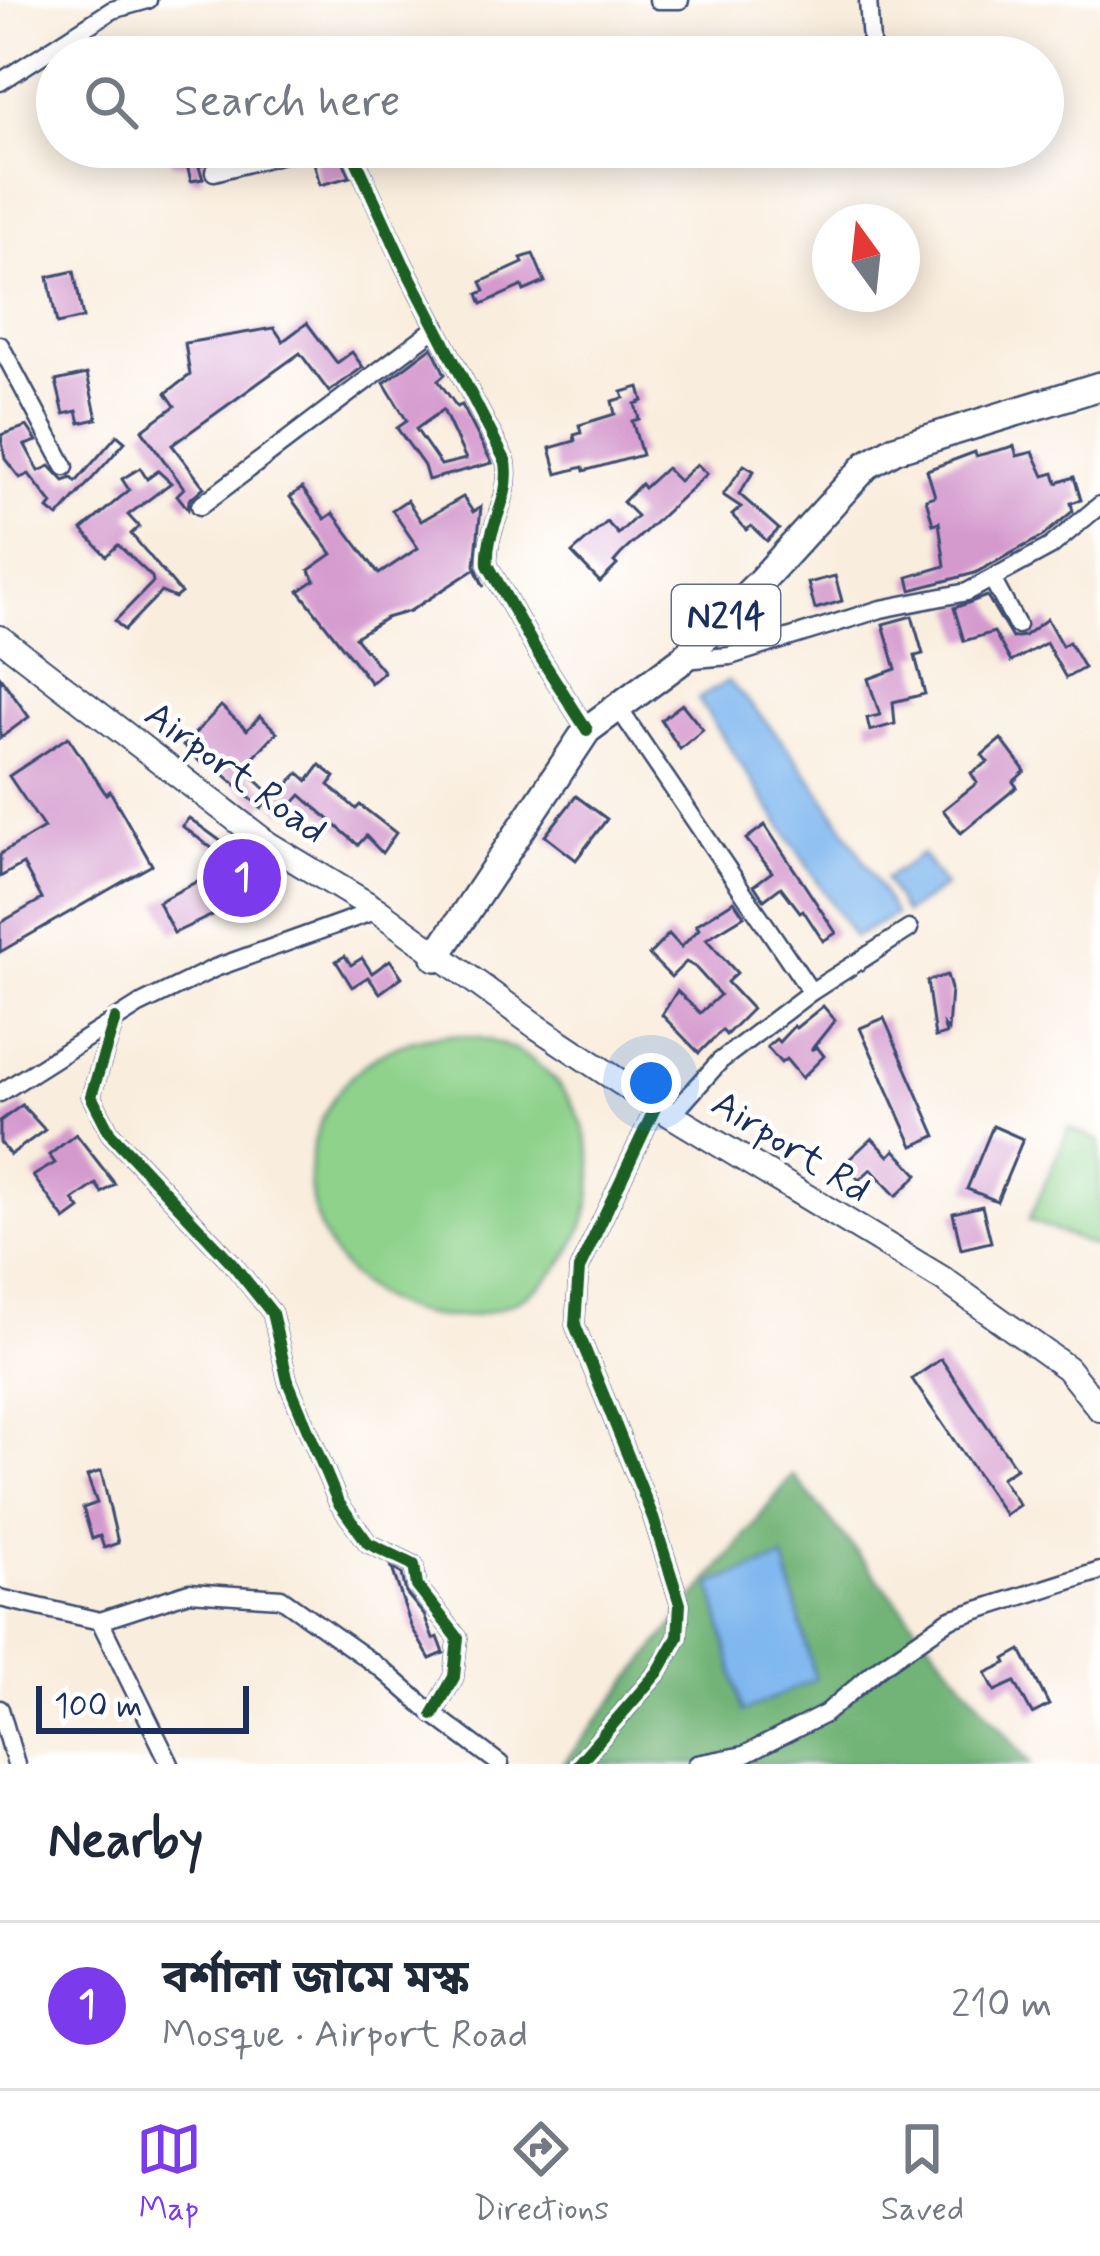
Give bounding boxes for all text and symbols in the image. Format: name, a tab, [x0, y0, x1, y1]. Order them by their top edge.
search box	[36, 36, 1064, 168]
icon: search	[78, 69, 144, 135]
text: Search here	[174, 73, 401, 132]
north arrow	[812, 204, 920, 312]
road number: N214	[672, 585, 780, 645]
street label: Airport Road	[134, 690, 336, 857]
pin: 1	[203, 833, 281, 923]
your location	[621, 1053, 681, 1113]
street label: Airport Rd	[701, 1079, 879, 1217]
scale bar	[36, 1680, 249, 1733]
text: 100 m	[54, 1685, 143, 1729]
text: Nearby	[48, 1809, 203, 1875]
text: বর্শালা জামে মস্ক	[162, 1950, 469, 2009]
text: 1	[78, 1980, 96, 2031]
text: 210 m	[951, 1980, 1052, 2031]
text: Mosque · Airport Road	[162, 2010, 528, 2061]
tab: Map	[136, 2116, 202, 2232]
tab: Directions	[473, 2116, 609, 2232]
tab: Saved	[881, 2116, 964, 2232]

